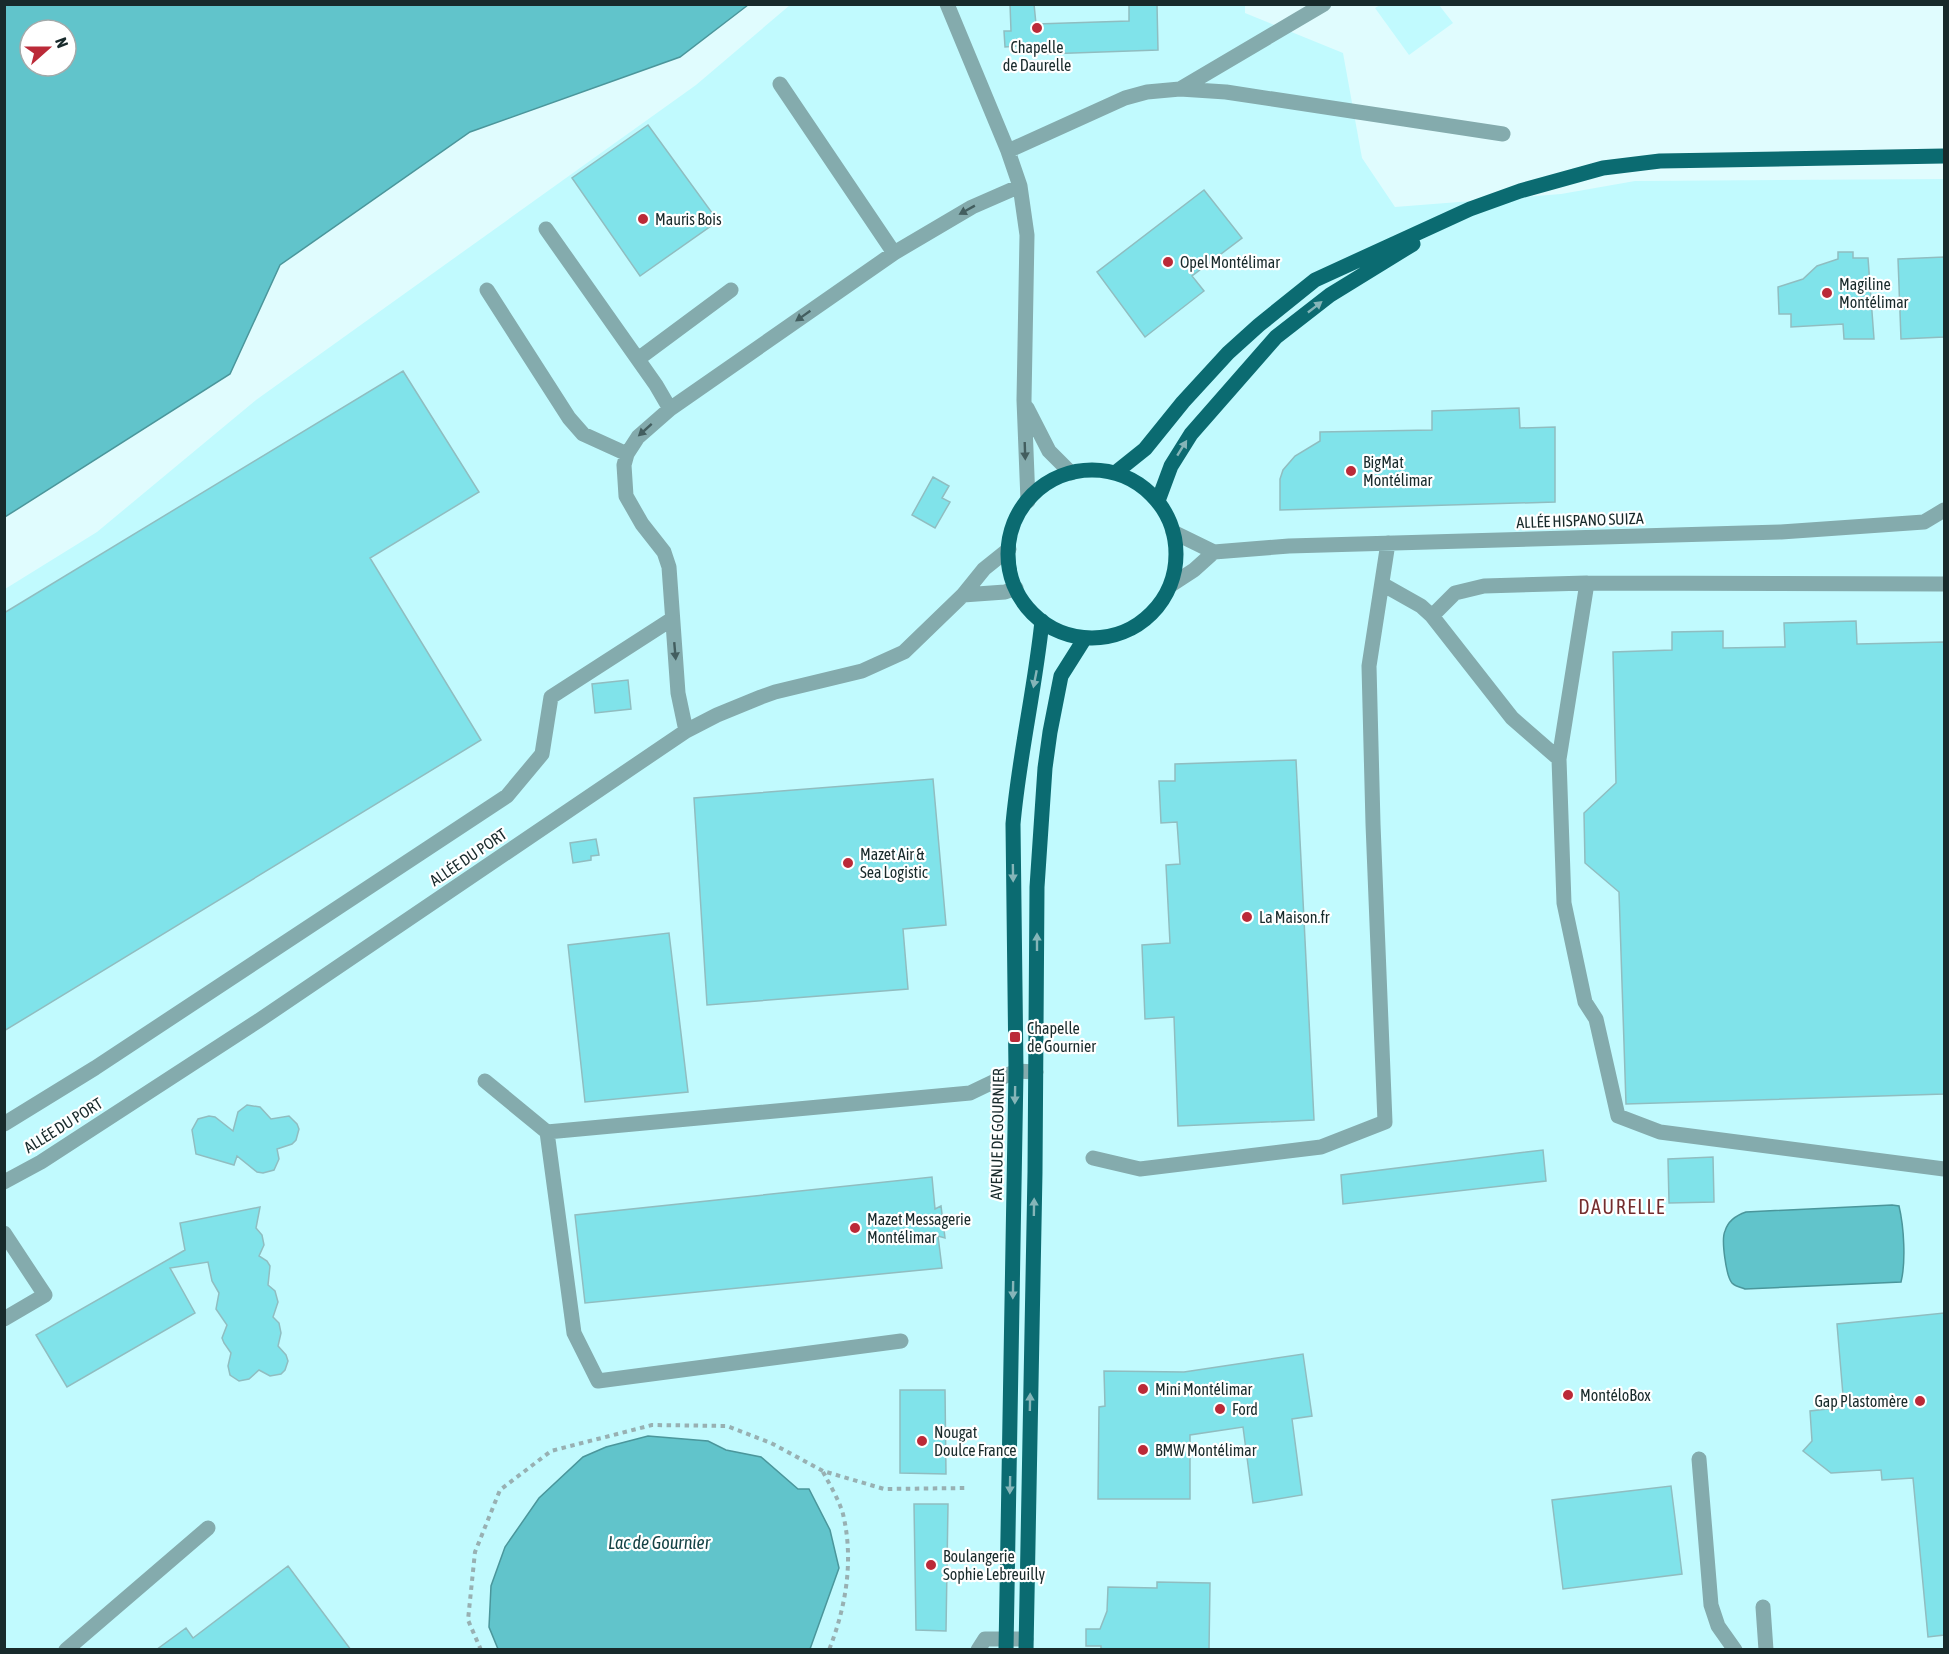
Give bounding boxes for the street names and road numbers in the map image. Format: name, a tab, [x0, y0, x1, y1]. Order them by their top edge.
street label: ALLÉE HISPANO SUIZA	[1516, 509, 1644, 531]
street label: ALLÉE DU PORT	[426, 825, 510, 889]
street label: AVENUE DE GOURNIER	[987, 1068, 1007, 1200]
street label: ALLÉE DU PORT	[21, 1094, 105, 1156]

